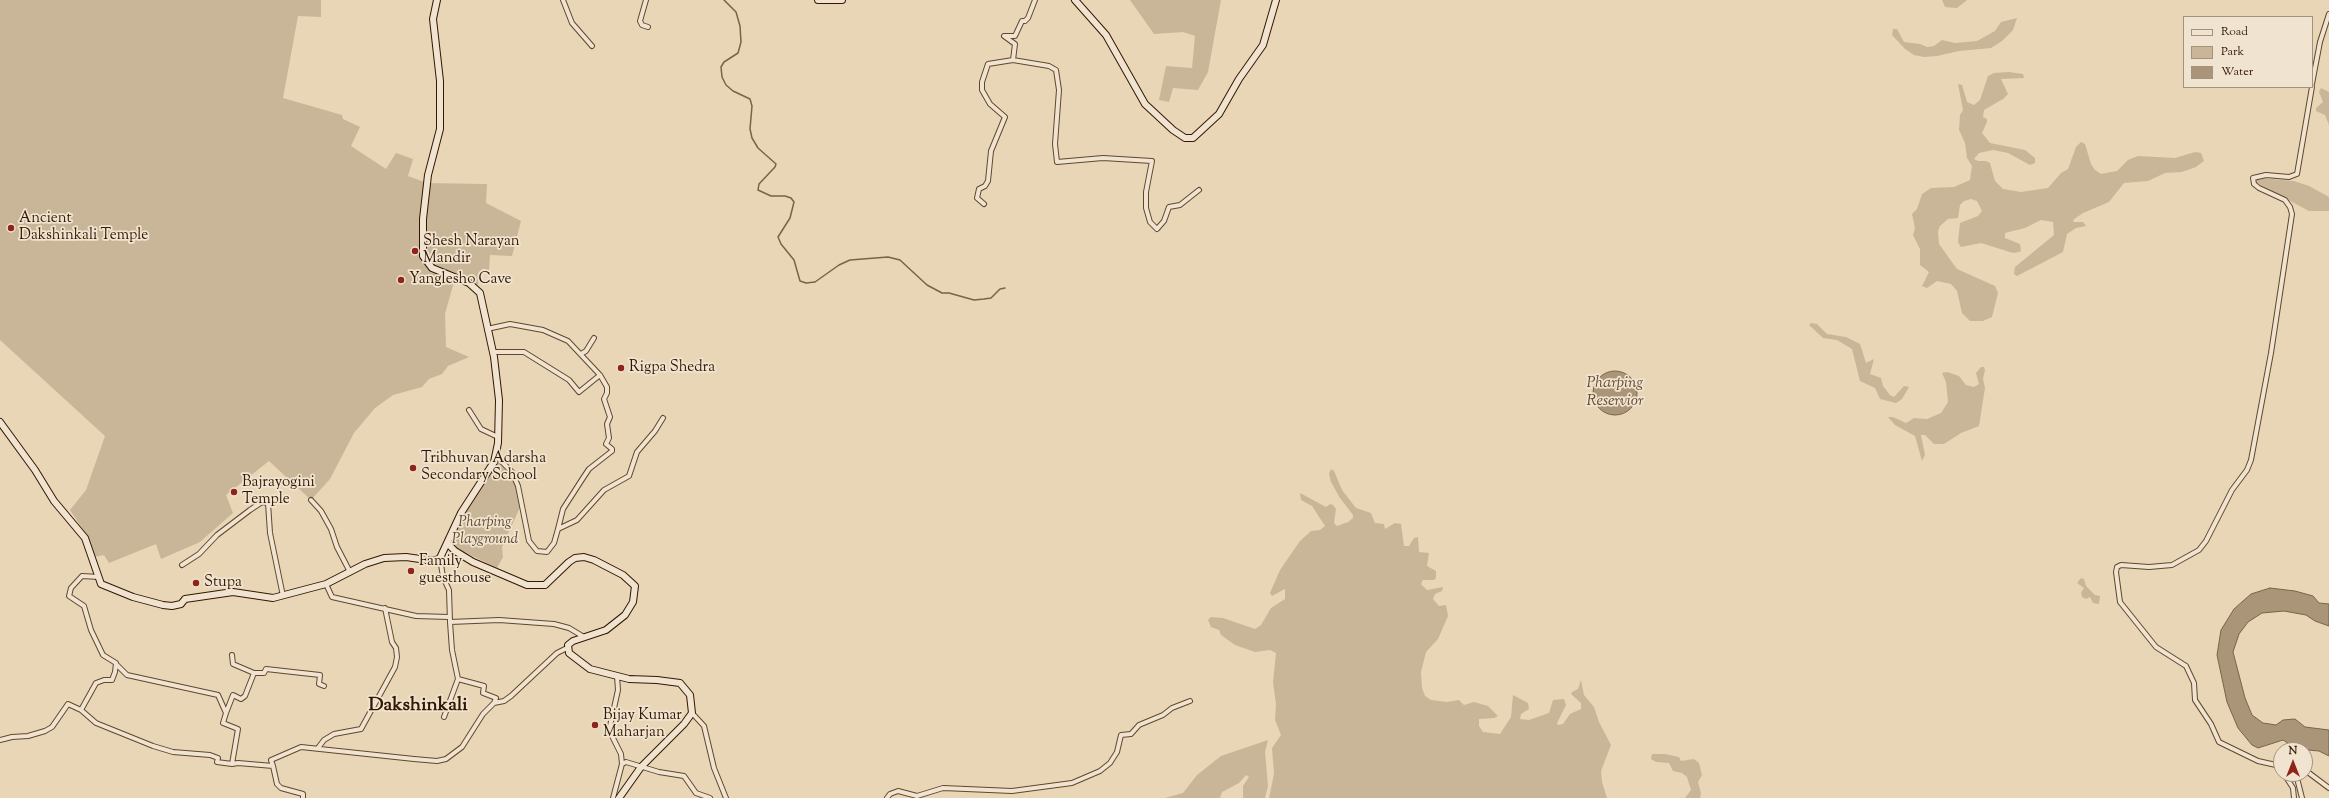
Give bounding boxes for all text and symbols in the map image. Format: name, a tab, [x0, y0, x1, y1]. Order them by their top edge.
legend	[2183, 16, 2313, 88]
text: Road	[2221, 23, 2248, 41]
text: Park	[2221, 43, 2244, 61]
text: Water	[2221, 63, 2253, 81]
place label: Ancient Dakshinkali Temple	[19, 210, 148, 245]
marker: Ancient Dakshinkali Temple	[6, 223, 16, 233]
place label: Shesh Narayan Mandir	[423, 233, 520, 268]
marker: Shesh Narayan Mandir	[410, 246, 420, 256]
place label: Yanglesho Cave	[409, 271, 512, 289]
marker: Yanglesho Cave	[396, 275, 406, 285]
place label: Rigpa Shedra	[629, 359, 715, 377]
marker: Rigpa Shedra	[616, 363, 626, 373]
water label: Pharping Reservior	[1586, 374, 1644, 412]
place label: Tribhuvan Adarsha Secondary School	[421, 450, 546, 485]
marker: Tribhuvan Adarsha Secondary School	[408, 463, 418, 473]
place label: Bajrayogini Temple	[242, 474, 315, 509]
marker: Bajrayogini Temple	[229, 487, 239, 497]
park label: Pharping Playground	[452, 514, 518, 549]
place label: Family guesthouse	[419, 553, 491, 588]
marker: Family guesthouse	[406, 566, 416, 576]
place label: Stupa	[204, 574, 242, 592]
marker: Stupa	[191, 578, 201, 588]
district label: Dakshinkali	[368, 696, 468, 718]
place label: Bijay Kumar Maharjan	[603, 707, 682, 742]
marker: Bijay Kumar Maharjan	[590, 720, 600, 730]
north arrow	[2273, 742, 2313, 782]
text: N	[2289, 743, 2297, 759]

